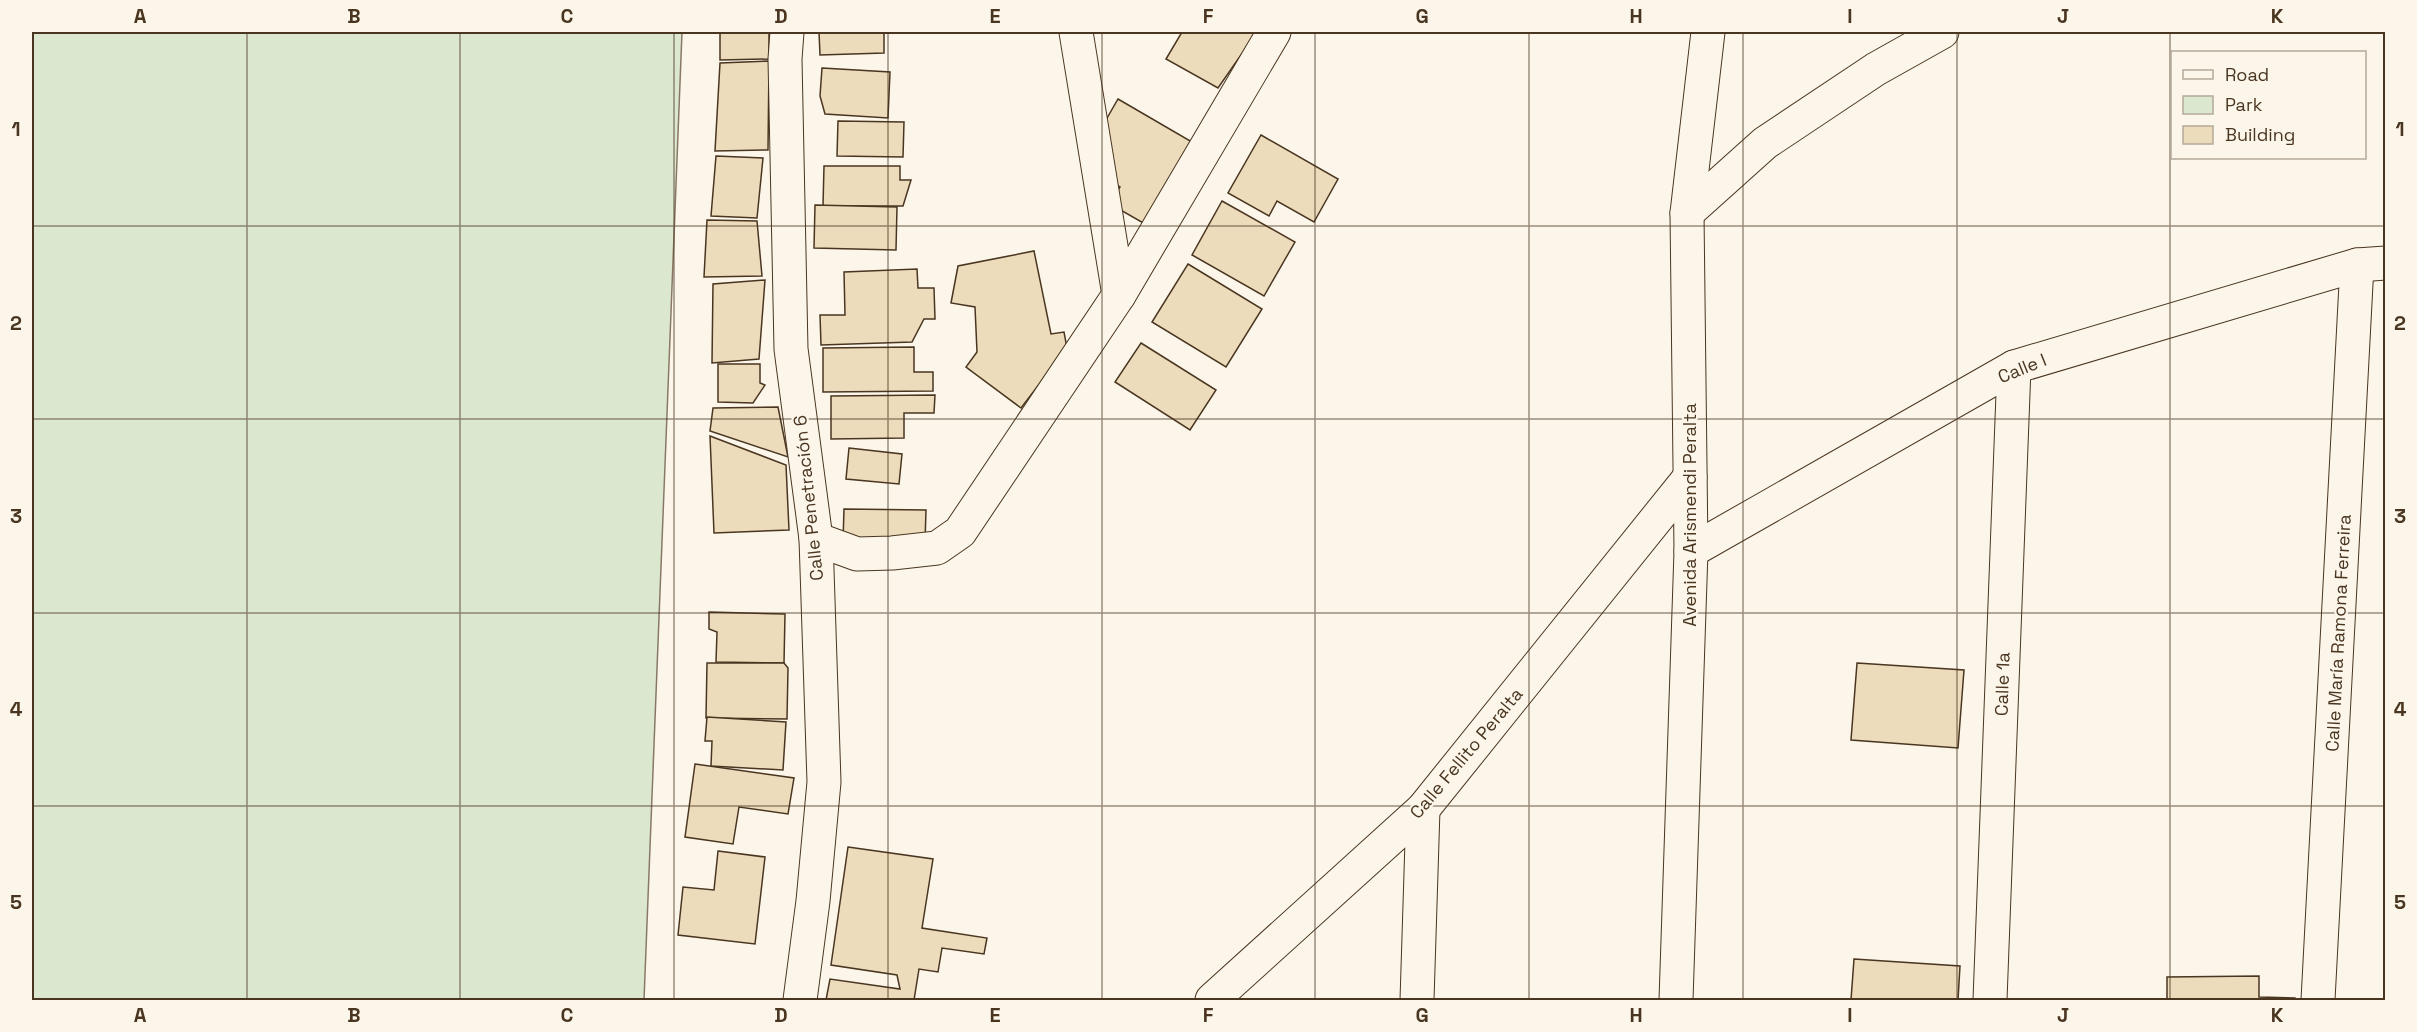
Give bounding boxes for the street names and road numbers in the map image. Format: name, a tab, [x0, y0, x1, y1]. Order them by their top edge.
street label: Calle I	[1994, 348, 2050, 388]
street label: Avenida Arismendi Peralta	[1678, 403, 1701, 627]
street label: Calle Penetración 6	[788, 414, 828, 582]
street label: Calle María Ramona Ferreira	[2320, 514, 2356, 752]
street label: Calle 1a	[1989, 652, 2015, 716]
street label: Calle Fellito Peralta	[1404, 683, 1528, 823]

